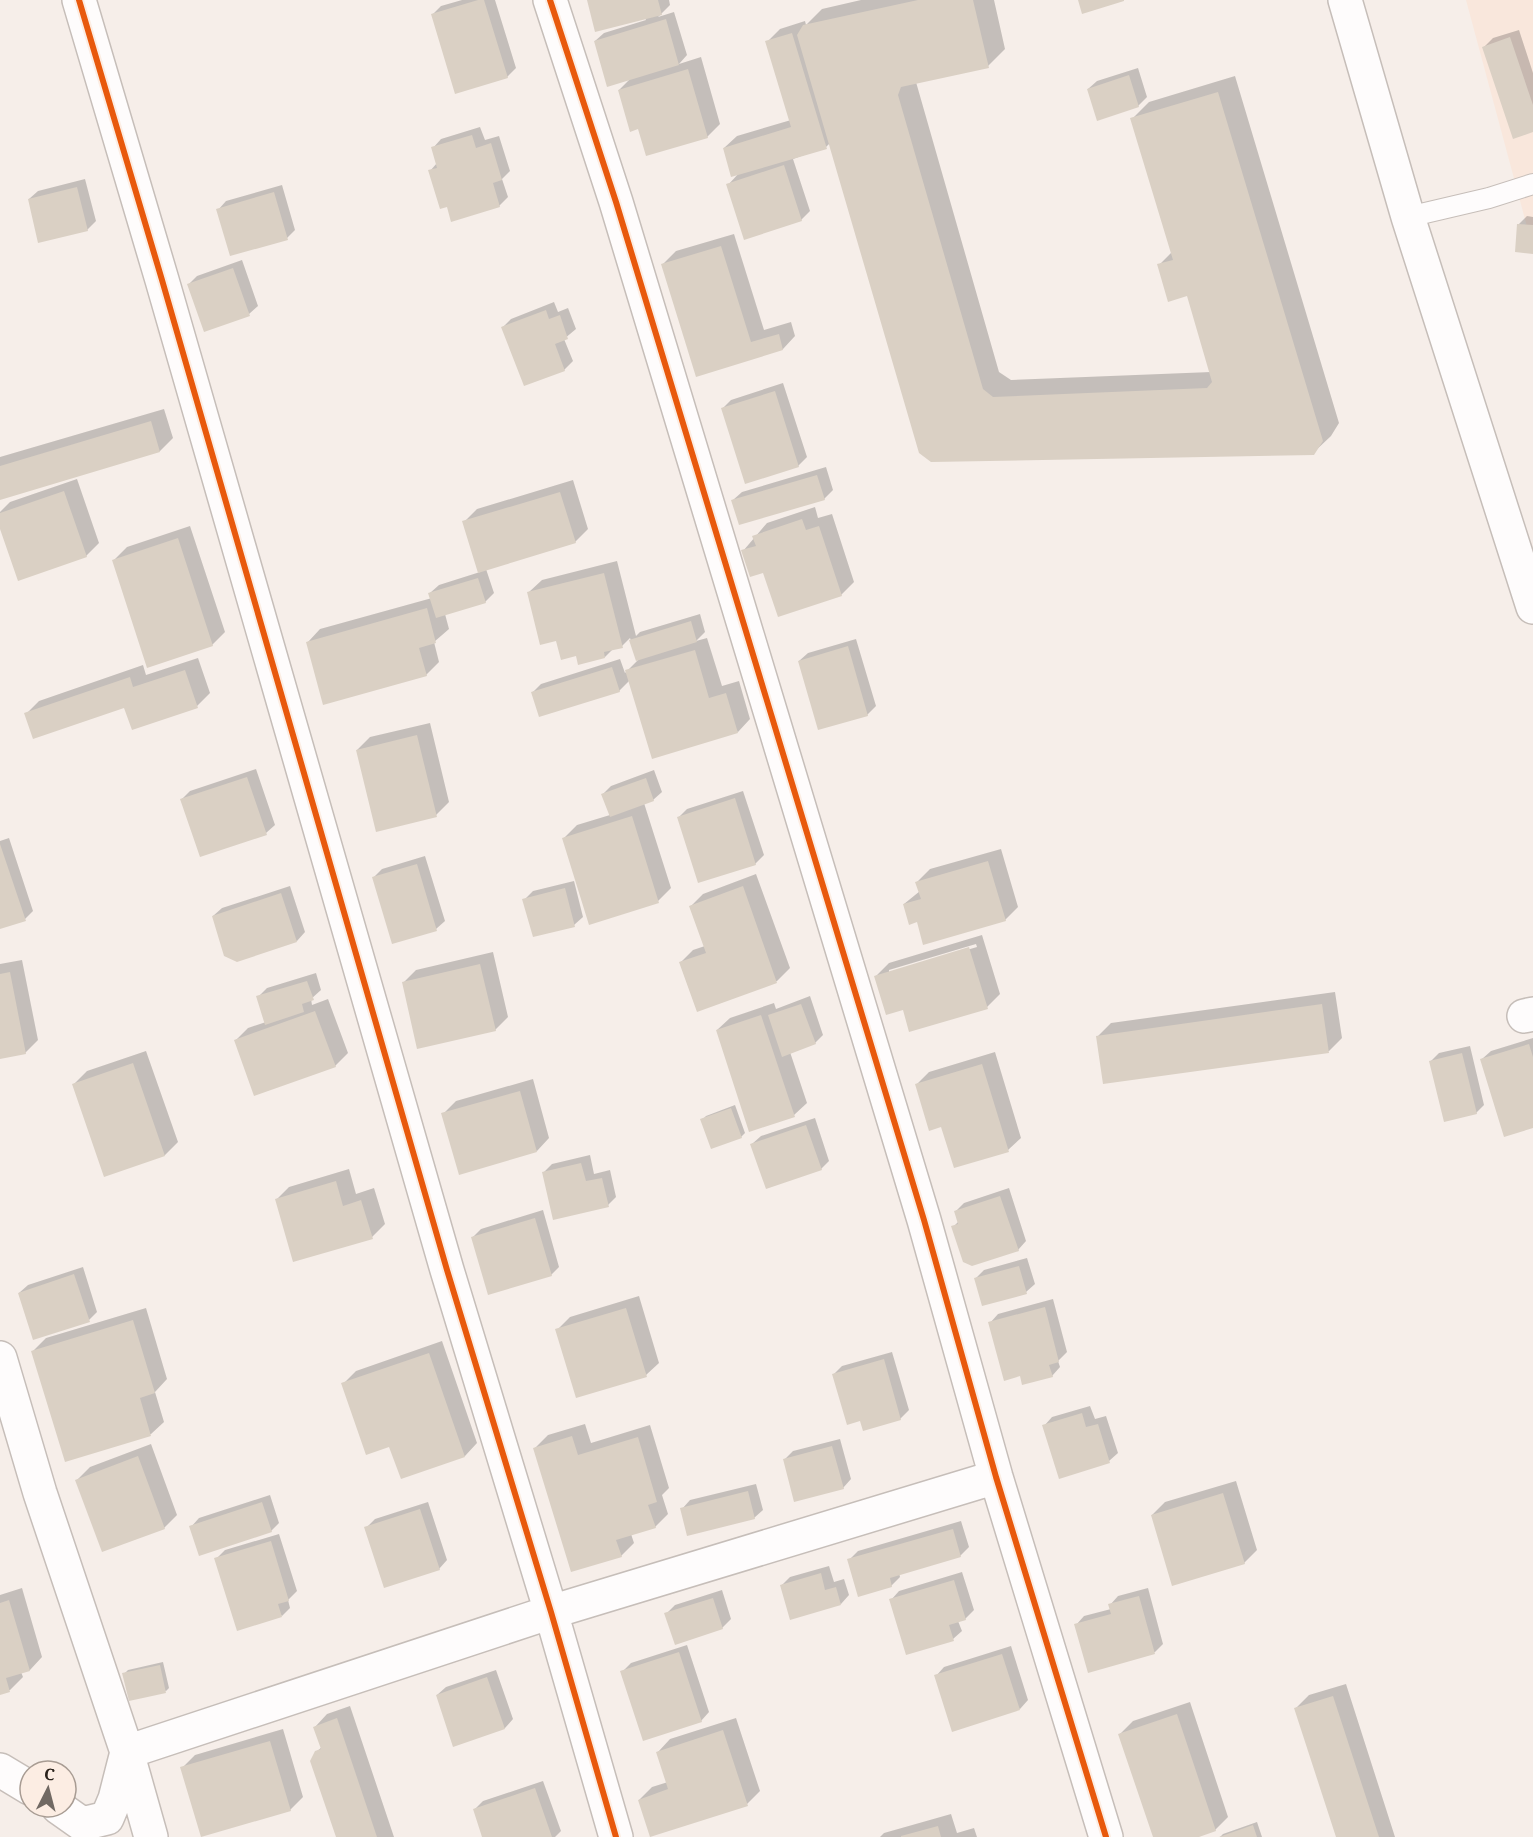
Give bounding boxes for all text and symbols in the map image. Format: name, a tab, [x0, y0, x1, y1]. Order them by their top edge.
north arrow	[18, 1759, 78, 1819]
text: С	[43, 1763, 56, 1786]

